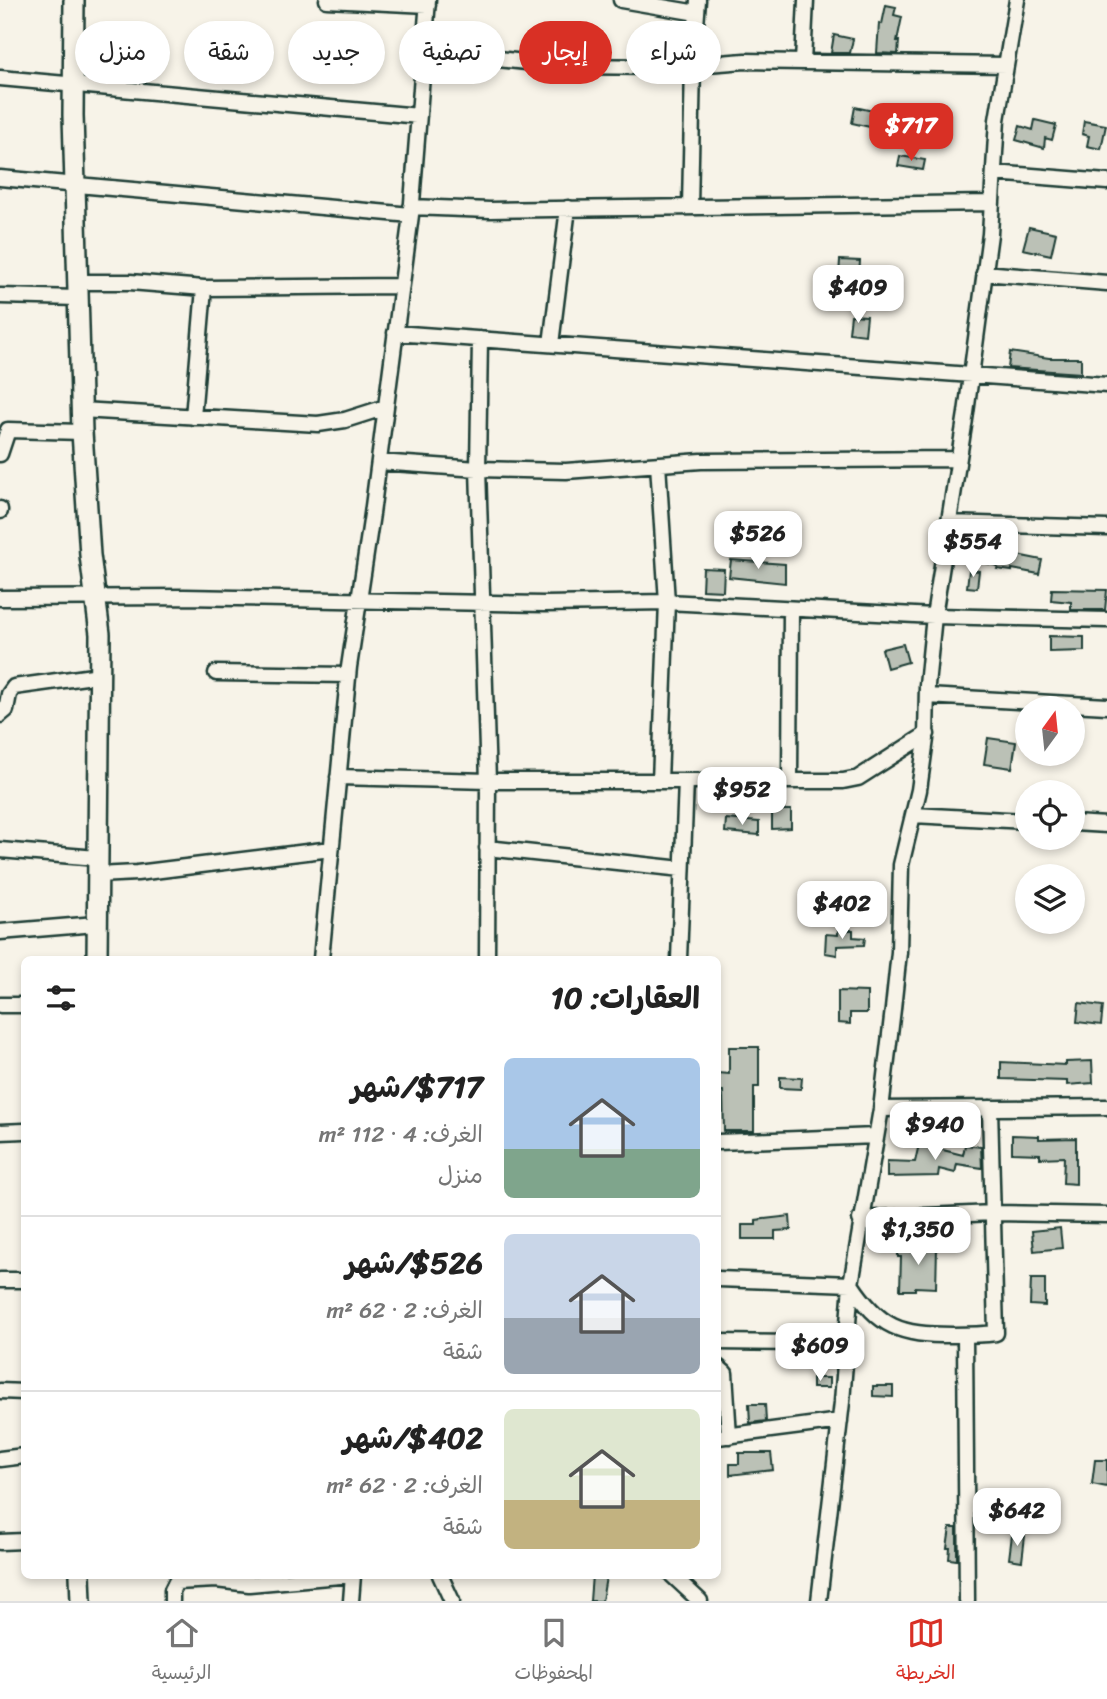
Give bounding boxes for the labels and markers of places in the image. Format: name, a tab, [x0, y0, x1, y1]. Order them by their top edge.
pin: $717	[870, 104, 952, 163]
pin: $409	[817, 266, 899, 325]
pin: $526	[717, 512, 799, 571]
pin: $554	[932, 520, 1014, 579]
pin: $952	[701, 768, 783, 827]
pin: $402	[801, 881, 883, 941]
pin: $940	[894, 1102, 976, 1162]
pin: $1,350	[861, 1208, 975, 1267]
pin: $609	[779, 1324, 861, 1383]
pin: $642	[976, 1488, 1058, 1548]

